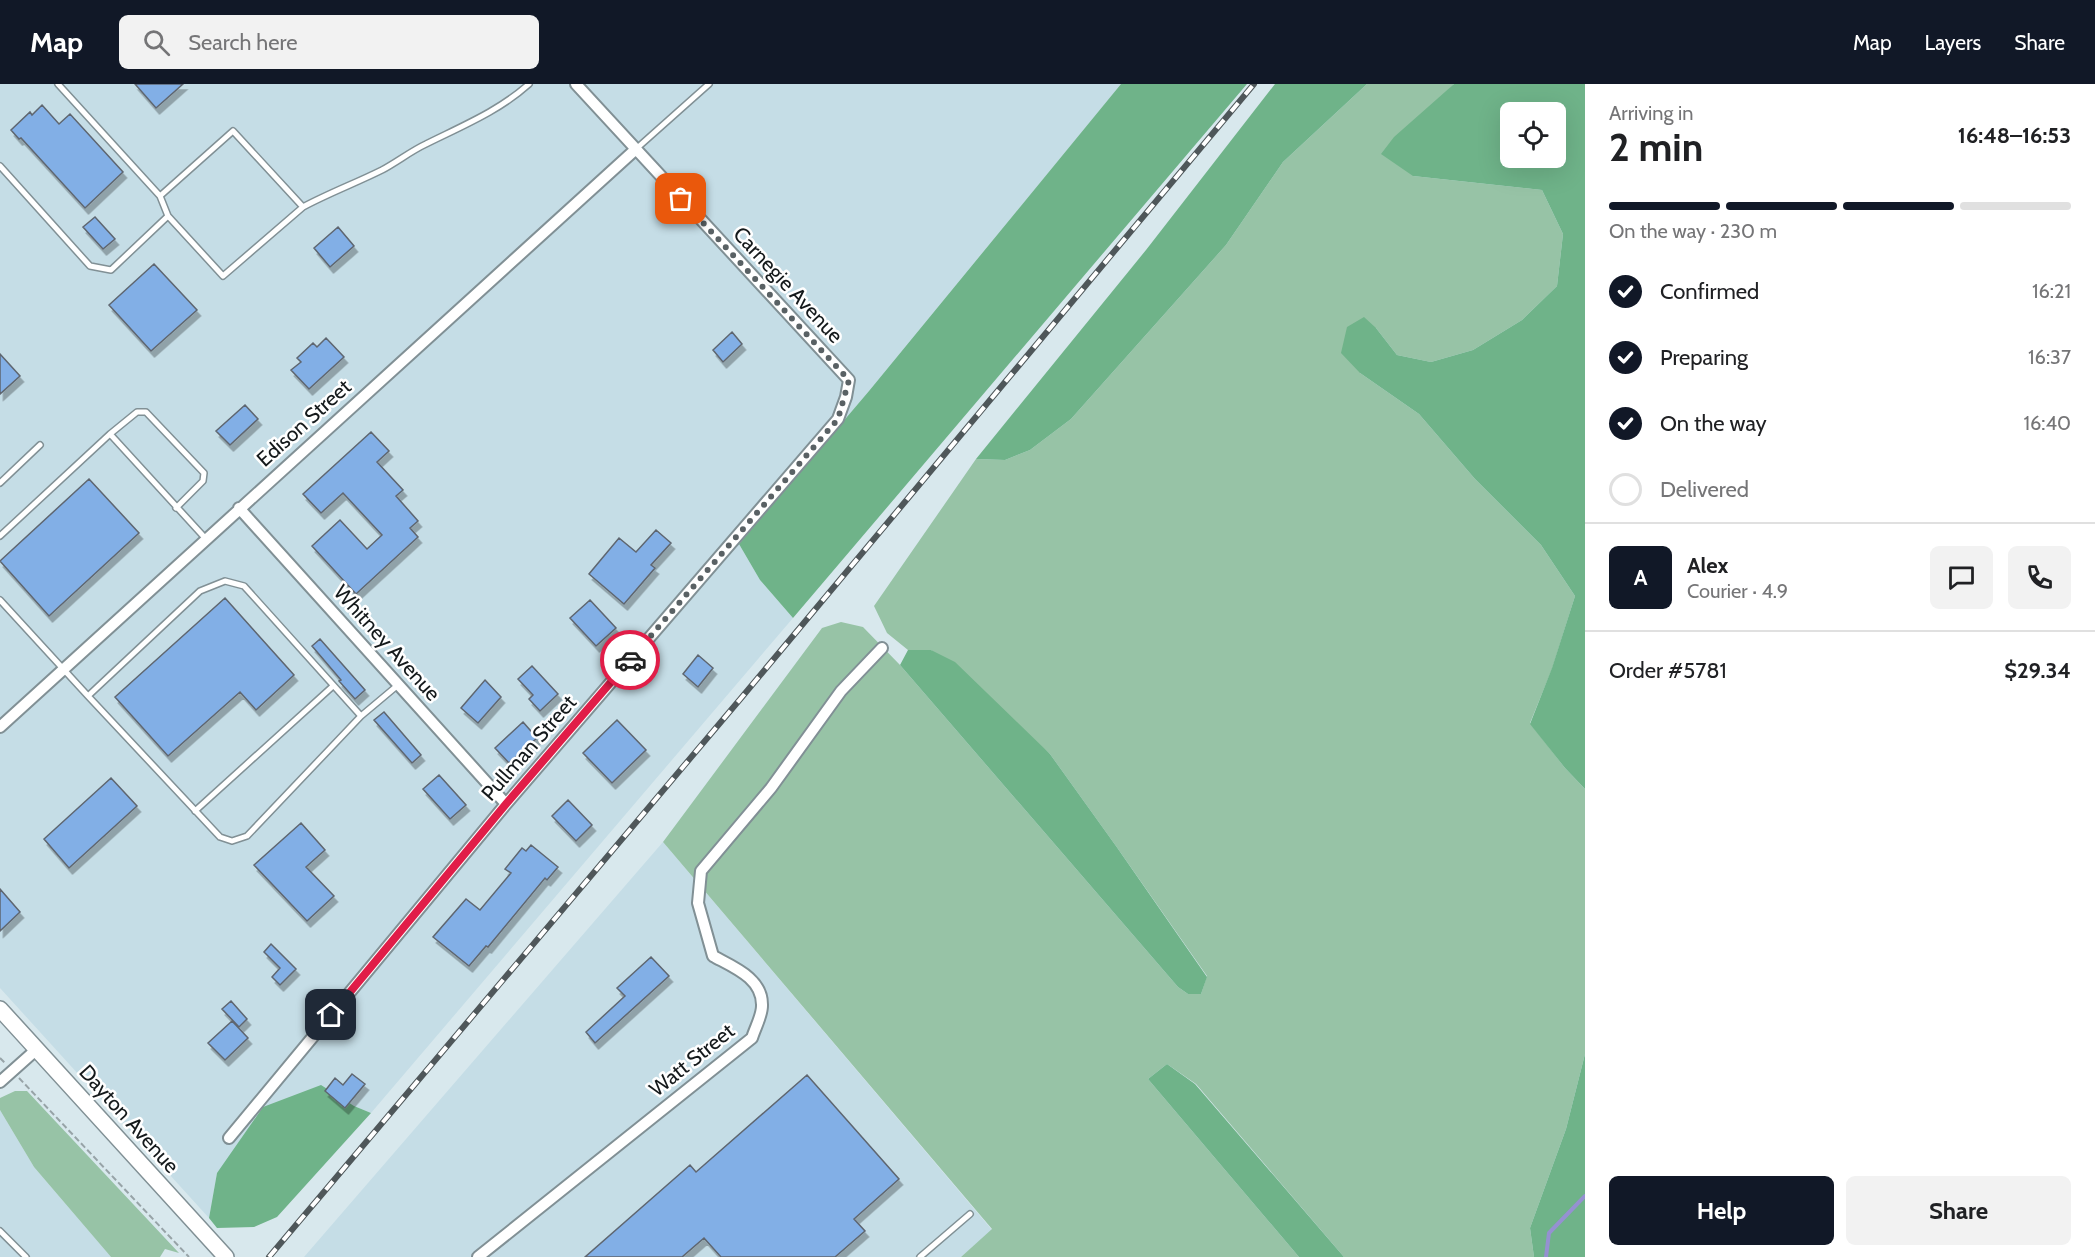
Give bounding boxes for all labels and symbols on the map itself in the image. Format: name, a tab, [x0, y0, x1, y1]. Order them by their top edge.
pin	[655, 173, 706, 224]
street label: Carnegie Avenue	[728, 221, 849, 348]
street label: Edison Street	[251, 374, 356, 471]
street label: Whitney Avenue	[329, 580, 446, 706]
courier	[600, 630, 660, 690]
street label: Pullman Street	[476, 690, 581, 806]
pin	[305, 989, 356, 1040]
street label: Watt Street	[644, 1018, 739, 1101]
street label: Dayton Avenue	[74, 1059, 185, 1178]

